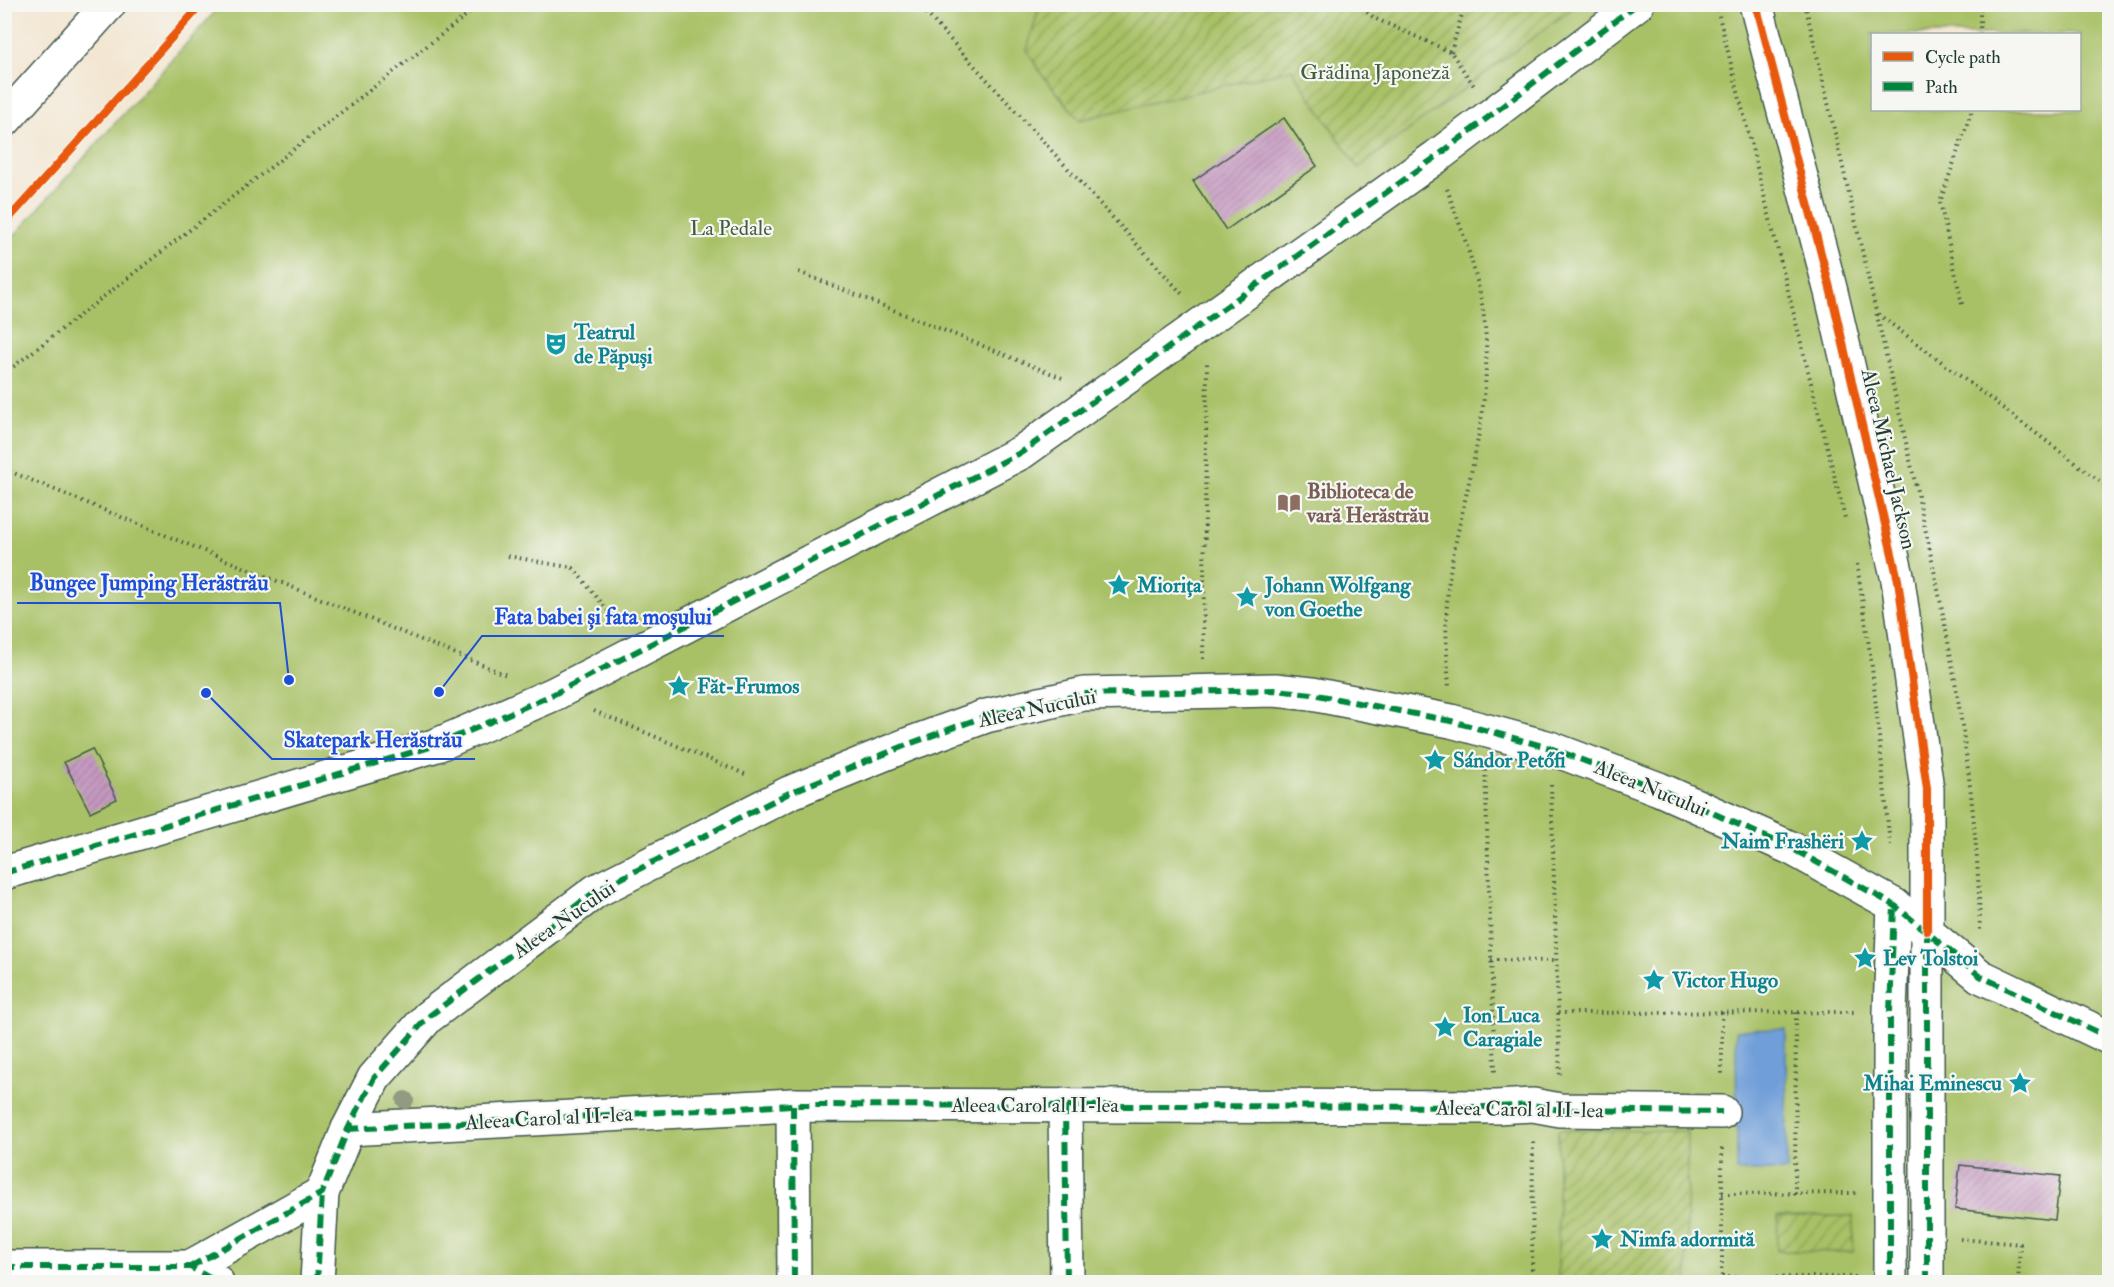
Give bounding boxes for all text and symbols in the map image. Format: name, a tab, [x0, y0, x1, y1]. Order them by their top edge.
legend	[1871, 33, 2081, 111]
text: Cycle path	[1925, 46, 2001, 69]
park label: Grădina Japoneză	[1300, 59, 1450, 86]
text: Path	[1925, 76, 1958, 99]
park label: La Pedale	[690, 215, 772, 242]
place label: Teatrul de Păpuși	[573, 319, 653, 370]
theatre icon: Teatrul de Păpuși	[543, 331, 569, 357]
street label: Aleea Michael Jackson	[1854, 365, 1923, 552]
place label: Biblioteca de vară Herăstrău	[1306, 478, 1429, 529]
library icon: Biblioteca de vară Herăstrău	[1276, 490, 1302, 516]
callout: Bungee Jumping Herăstrău	[17, 563, 280, 603]
text: Bungee Jumping Herăstrău	[29, 569, 269, 598]
place icon: Miorița	[1106, 572, 1132, 598]
place label: Miorița	[1136, 572, 1203, 599]
place label: Johann Wolfgang von Goethe	[1264, 572, 1411, 623]
place icon: Johann Wolfgang von Goethe	[1234, 584, 1260, 610]
callout: Fata babei și fata moșului	[482, 596, 724, 636]
text: Fata babei și fata moșului	[494, 603, 712, 631]
place icon: Făt-Frumos	[666, 673, 692, 699]
place label: Făt-Frumos	[697, 673, 799, 700]
street label: Aleea Nucului	[975, 683, 1099, 734]
callout: Skatepark Herăstrău	[272, 719, 475, 759]
text: Skatepark Herăstrău	[284, 726, 463, 755]
place icon: Sándor Petőfi	[1422, 747, 1448, 773]
place label: Sándor Petőfi	[1453, 747, 1566, 774]
street label: Aleea Nucului	[1589, 753, 1712, 824]
place label: Naim Frashëri	[1720, 828, 1844, 855]
place icon: Naim Frashëri	[1849, 828, 1875, 854]
street label: Aleea Nucului	[507, 874, 621, 965]
place icon: Lev Tolstoi	[1852, 945, 1878, 971]
place label: Lev Tolstoi	[1883, 945, 1979, 972]
place icon: Victor Hugo	[1641, 967, 1667, 993]
place label: Victor Hugo	[1671, 967, 1778, 994]
place label: Ion Luca Caragiale	[1463, 1002, 1542, 1053]
place icon: Ion Luca Caragiale	[1432, 1014, 1458, 1040]
place label: Mihai Eminescu	[1862, 1070, 2002, 1097]
place icon: Mihai Eminescu	[2007, 1070, 2033, 1096]
street label: Aleea Carol al II-lea	[950, 1092, 1119, 1119]
street label: Aleea Carol al II-lea	[1435, 1095, 1604, 1124]
street label: Aleea Carol al II-lea	[464, 1101, 634, 1136]
place icon: Nimfa adormită	[1589, 1226, 1615, 1252]
place label: Nimfa adormită	[1619, 1226, 1756, 1253]

